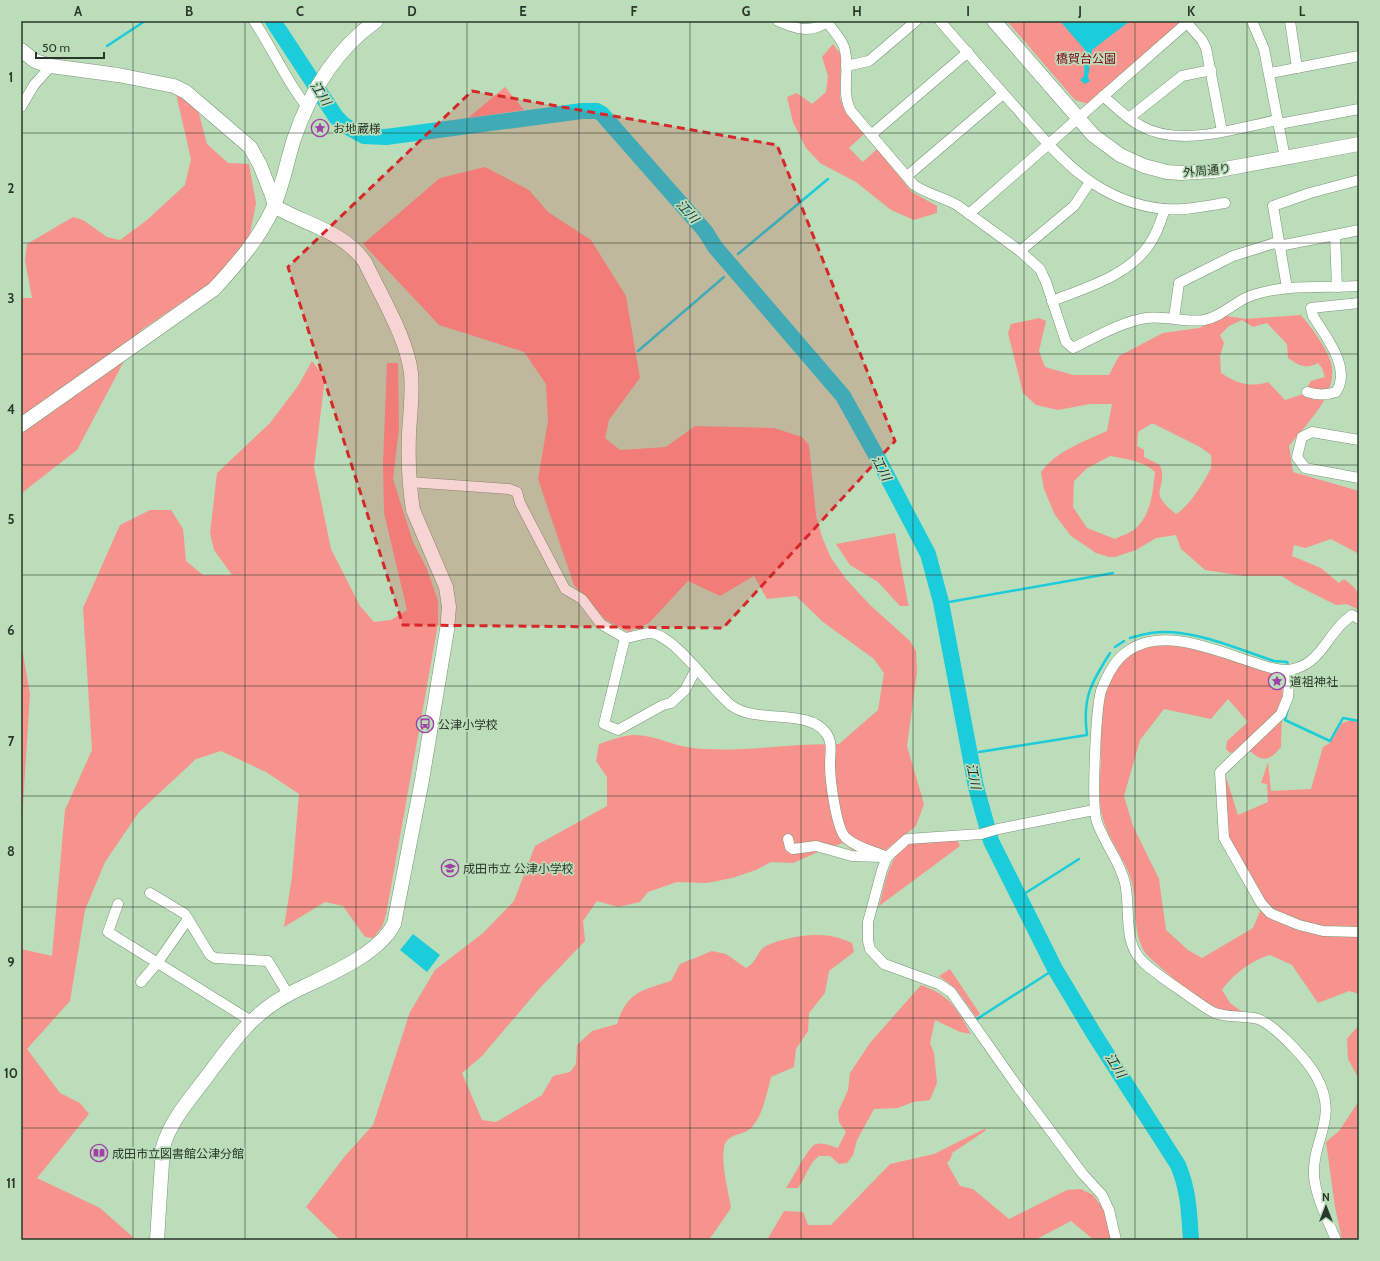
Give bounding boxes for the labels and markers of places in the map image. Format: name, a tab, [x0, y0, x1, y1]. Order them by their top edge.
place icon: お地蔵様	[310, 118, 330, 138]
place label: お地蔵様	[333, 121, 381, 136]
place icon: 道祖神社	[1267, 671, 1287, 691]
place label: 道祖神社	[1290, 674, 1338, 689]
bus stop icon: 公津小学校	[415, 714, 435, 734]
place label: 公津小学校	[438, 717, 498, 732]
school or university icon: 成田市立 公津小学校	[440, 858, 460, 878]
place label: 成田市立 公津小学校	[463, 861, 574, 876]
library icon: 成田市立図書館公津分館	[89, 1143, 109, 1163]
place label: 成田市立図書館公津分館	[112, 1146, 244, 1161]

